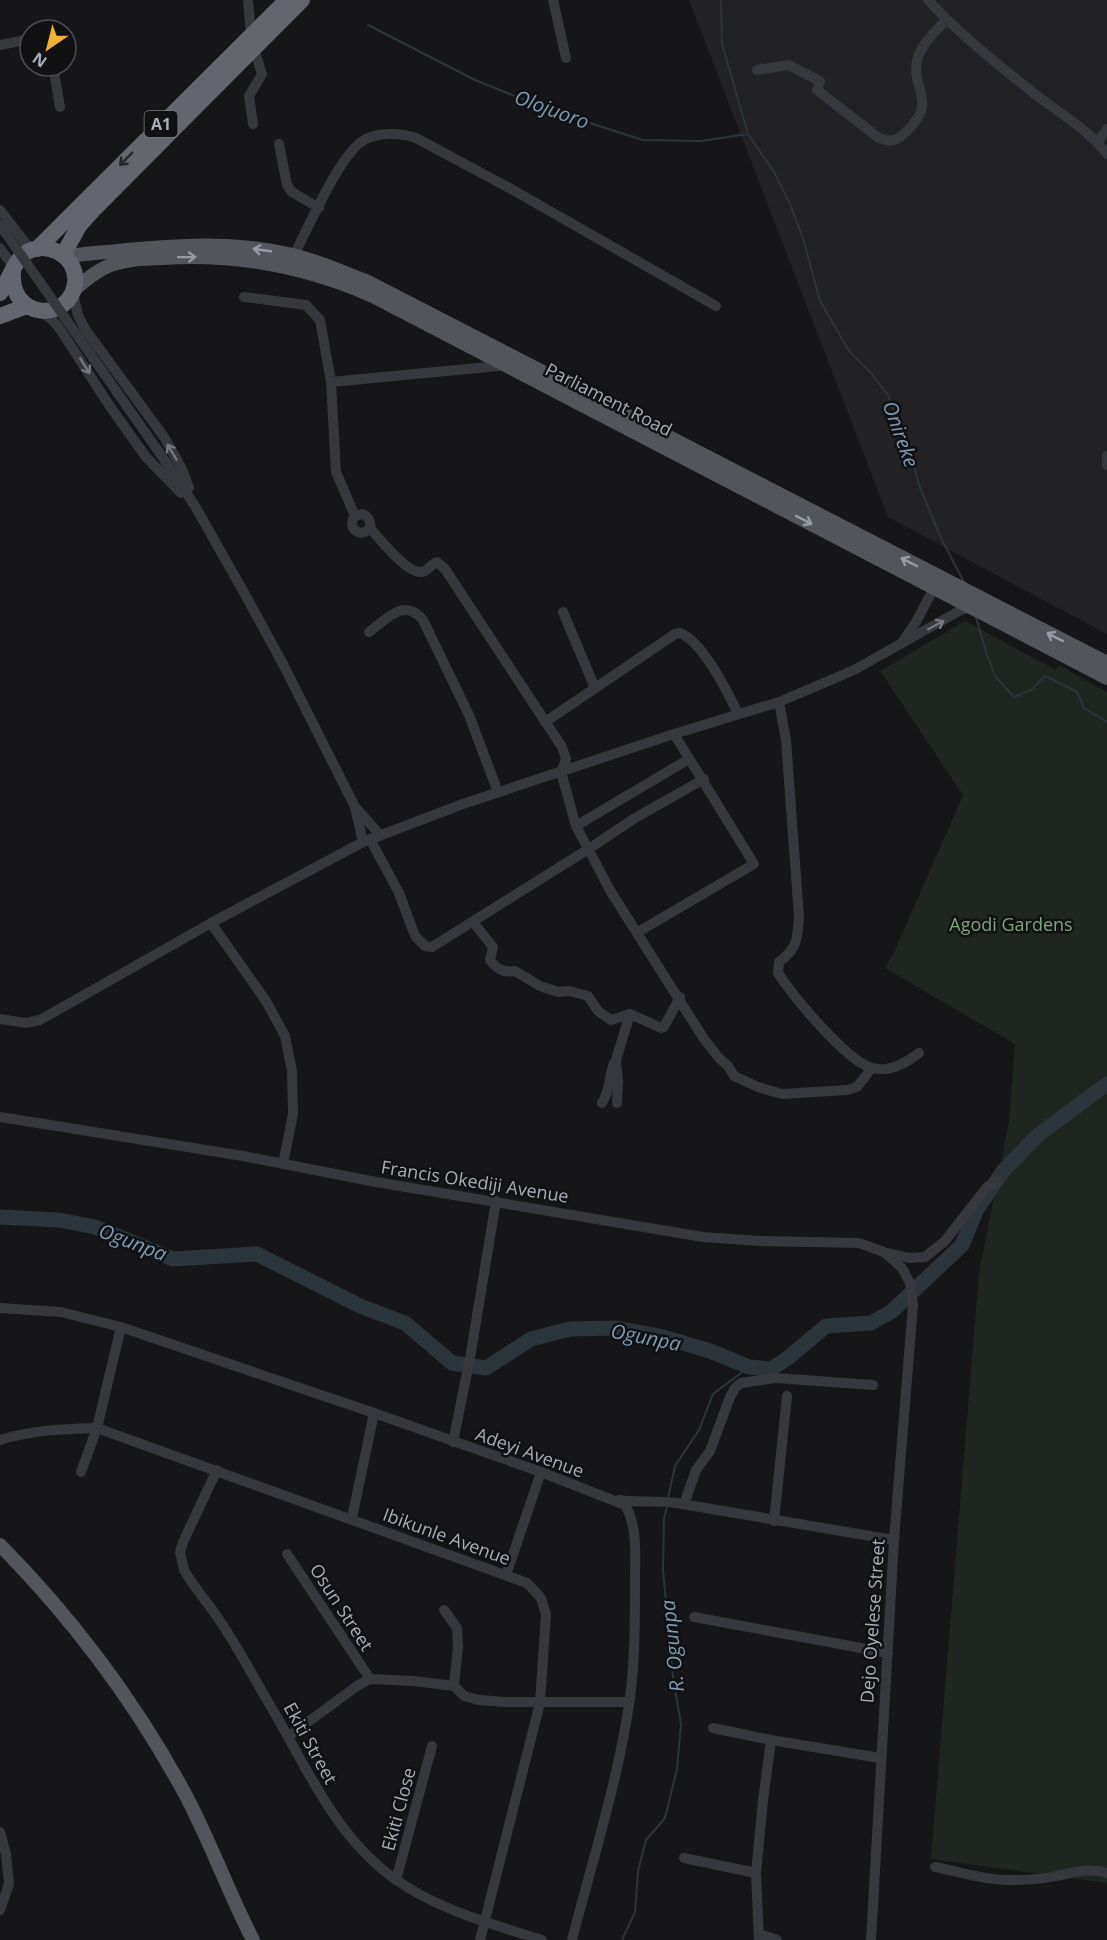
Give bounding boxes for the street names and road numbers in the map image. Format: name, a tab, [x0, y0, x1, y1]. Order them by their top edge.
road number: A1	[144, 111, 178, 137]
street label: Parliament Road	[542, 357, 676, 441]
street label: Francis Okediji Avenue	[379, 1154, 571, 1208]
street label: Adeyi Avenue	[473, 1421, 587, 1483]
street label: Ibikunle Avenue	[380, 1502, 514, 1570]
street label: Dejo Oyelese Street	[854, 1538, 890, 1704]
street label: Osun Street	[305, 1559, 379, 1655]
street label: Ekiti Street	[279, 1698, 343, 1788]
street label: Ekiti Close	[375, 1765, 421, 1853]

